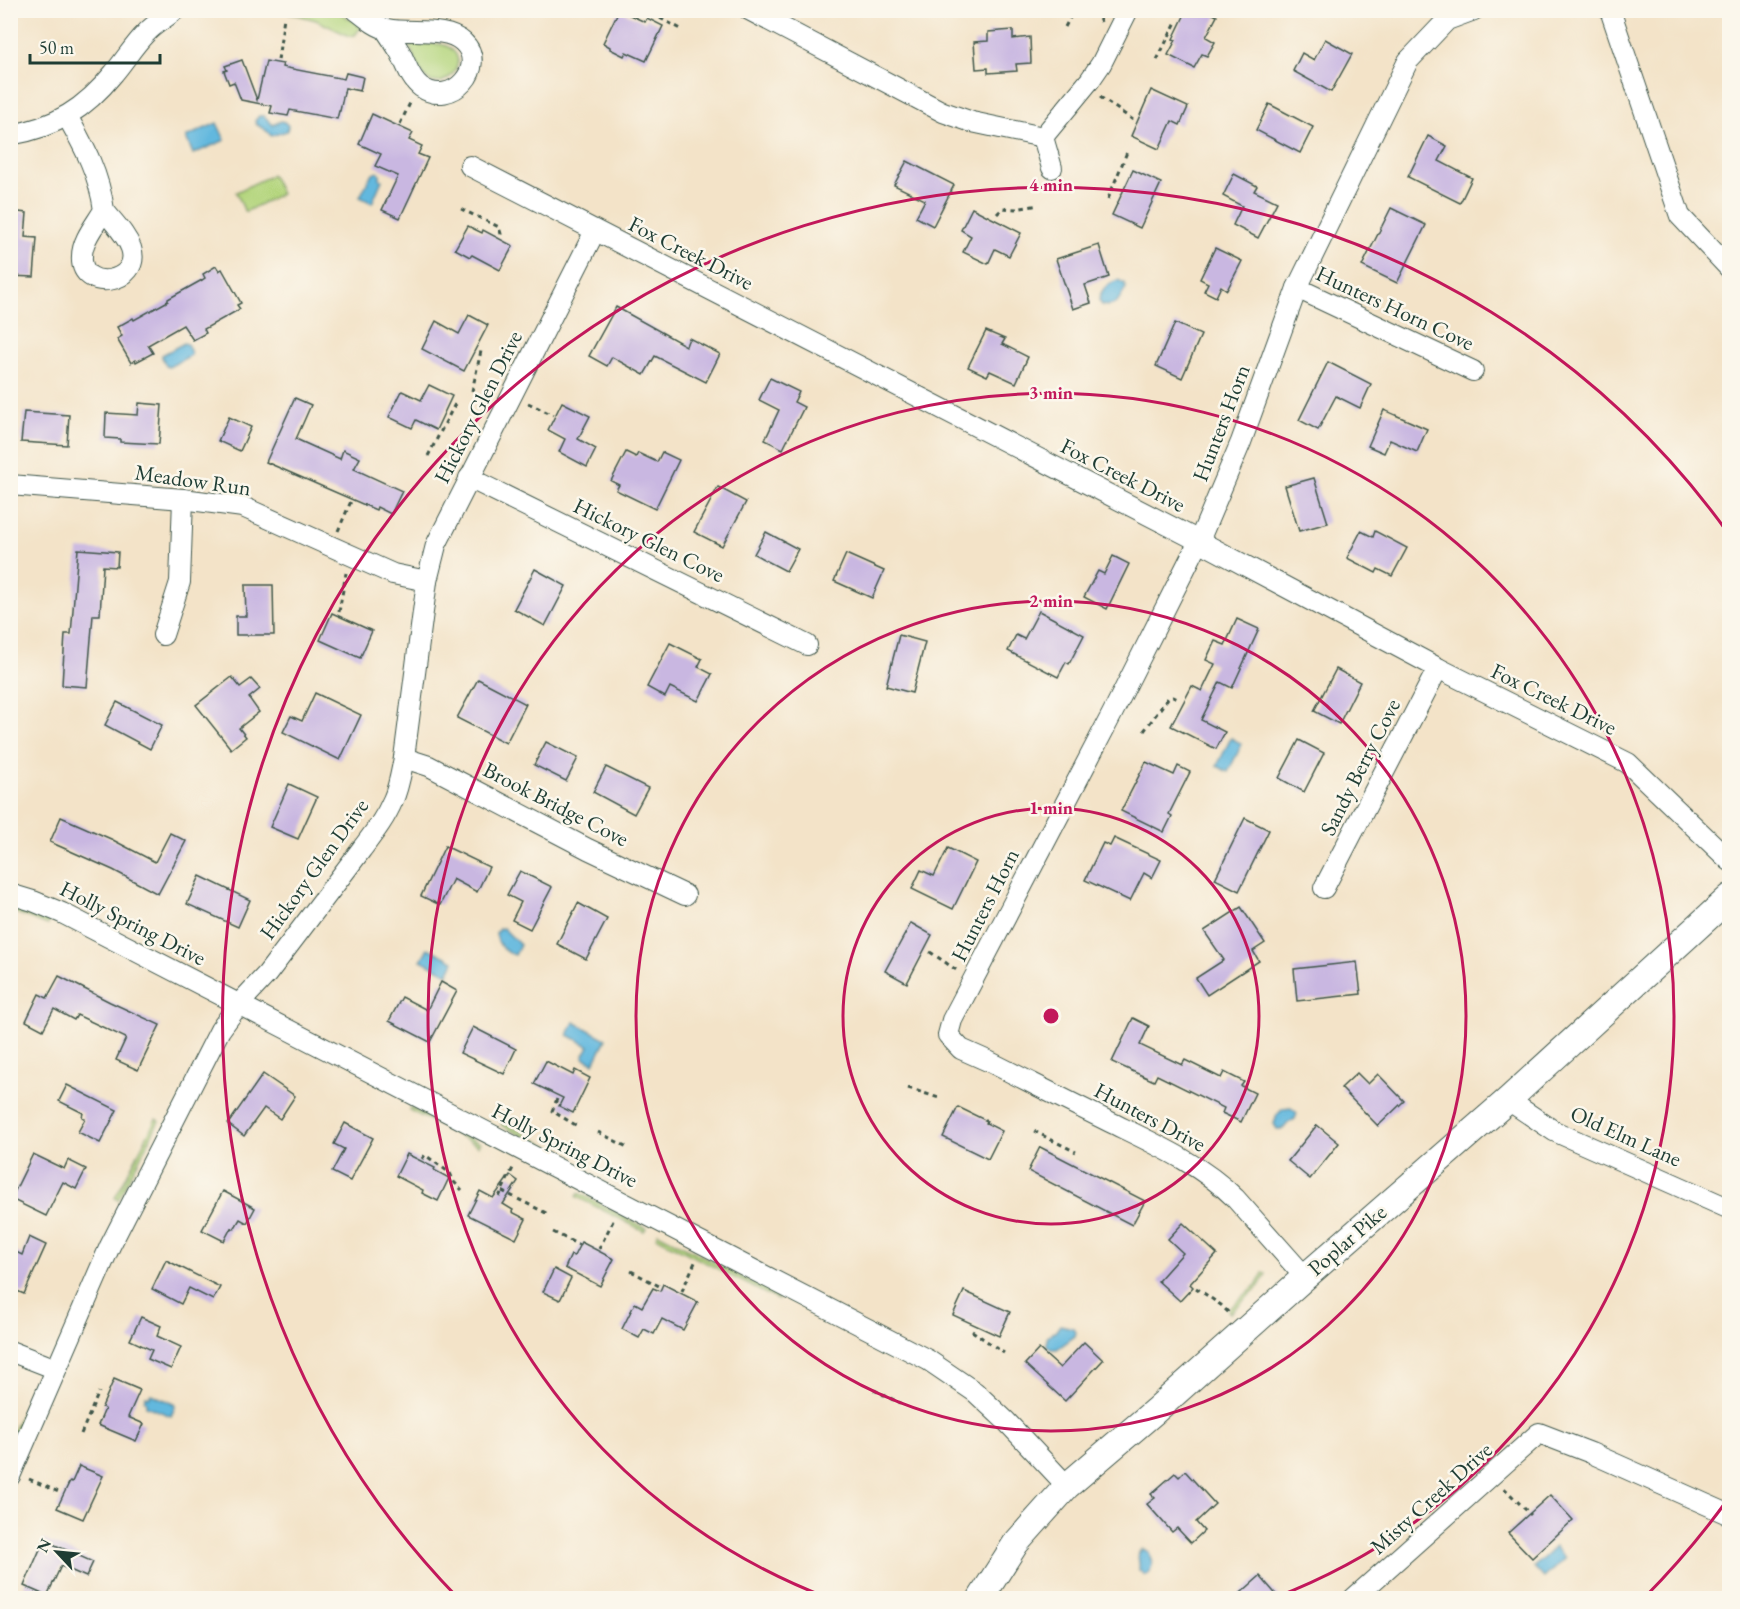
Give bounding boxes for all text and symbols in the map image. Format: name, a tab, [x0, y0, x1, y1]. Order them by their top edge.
scale bar	[30, 27, 160, 65]
text: 50 m	[39, 36, 74, 59]
text: 4 min	[1029, 173, 1073, 196]
street label: Fox Creek Drive	[624, 209, 759, 297]
street label: Hunters Horn Cove	[1311, 259, 1479, 358]
street label: Hickory Glen Drive	[427, 325, 529, 488]
street label: Hunters Horn	[1185, 360, 1257, 486]
text: 3 min	[1029, 381, 1073, 404]
street label: Fox Creek Drive	[1056, 431, 1191, 519]
street label: Meadow Run	[133, 458, 253, 503]
street label: Hickory Glen Cove	[569, 491, 730, 589]
text: 2 min	[1029, 589, 1073, 612]
street label: Fox Creek Drive	[1486, 656, 1622, 742]
street label: Sandy Berry Cove	[1313, 693, 1407, 840]
street label: Brook Bridge Cove	[478, 755, 634, 853]
street label: Hickory Glen Drive	[253, 792, 375, 945]
text: 1 min	[1029, 796, 1073, 819]
street label: Hunters Horn	[944, 843, 1026, 966]
street label: Holly Spring Drive	[55, 874, 211, 972]
centre of rings	[1041, 1006, 1061, 1026]
street label: Hunters Drive	[1089, 1075, 1211, 1159]
street label: Holly Spring Drive	[487, 1096, 643, 1194]
street label: Old Elm Lane	[1566, 1099, 1686, 1174]
street label: Poplar Pike	[1302, 1198, 1393, 1282]
street label: Misty Creek Drive	[1364, 1435, 1499, 1561]
north arrow	[27, 1522, 87, 1582]
text: N	[32, 1535, 56, 1556]

